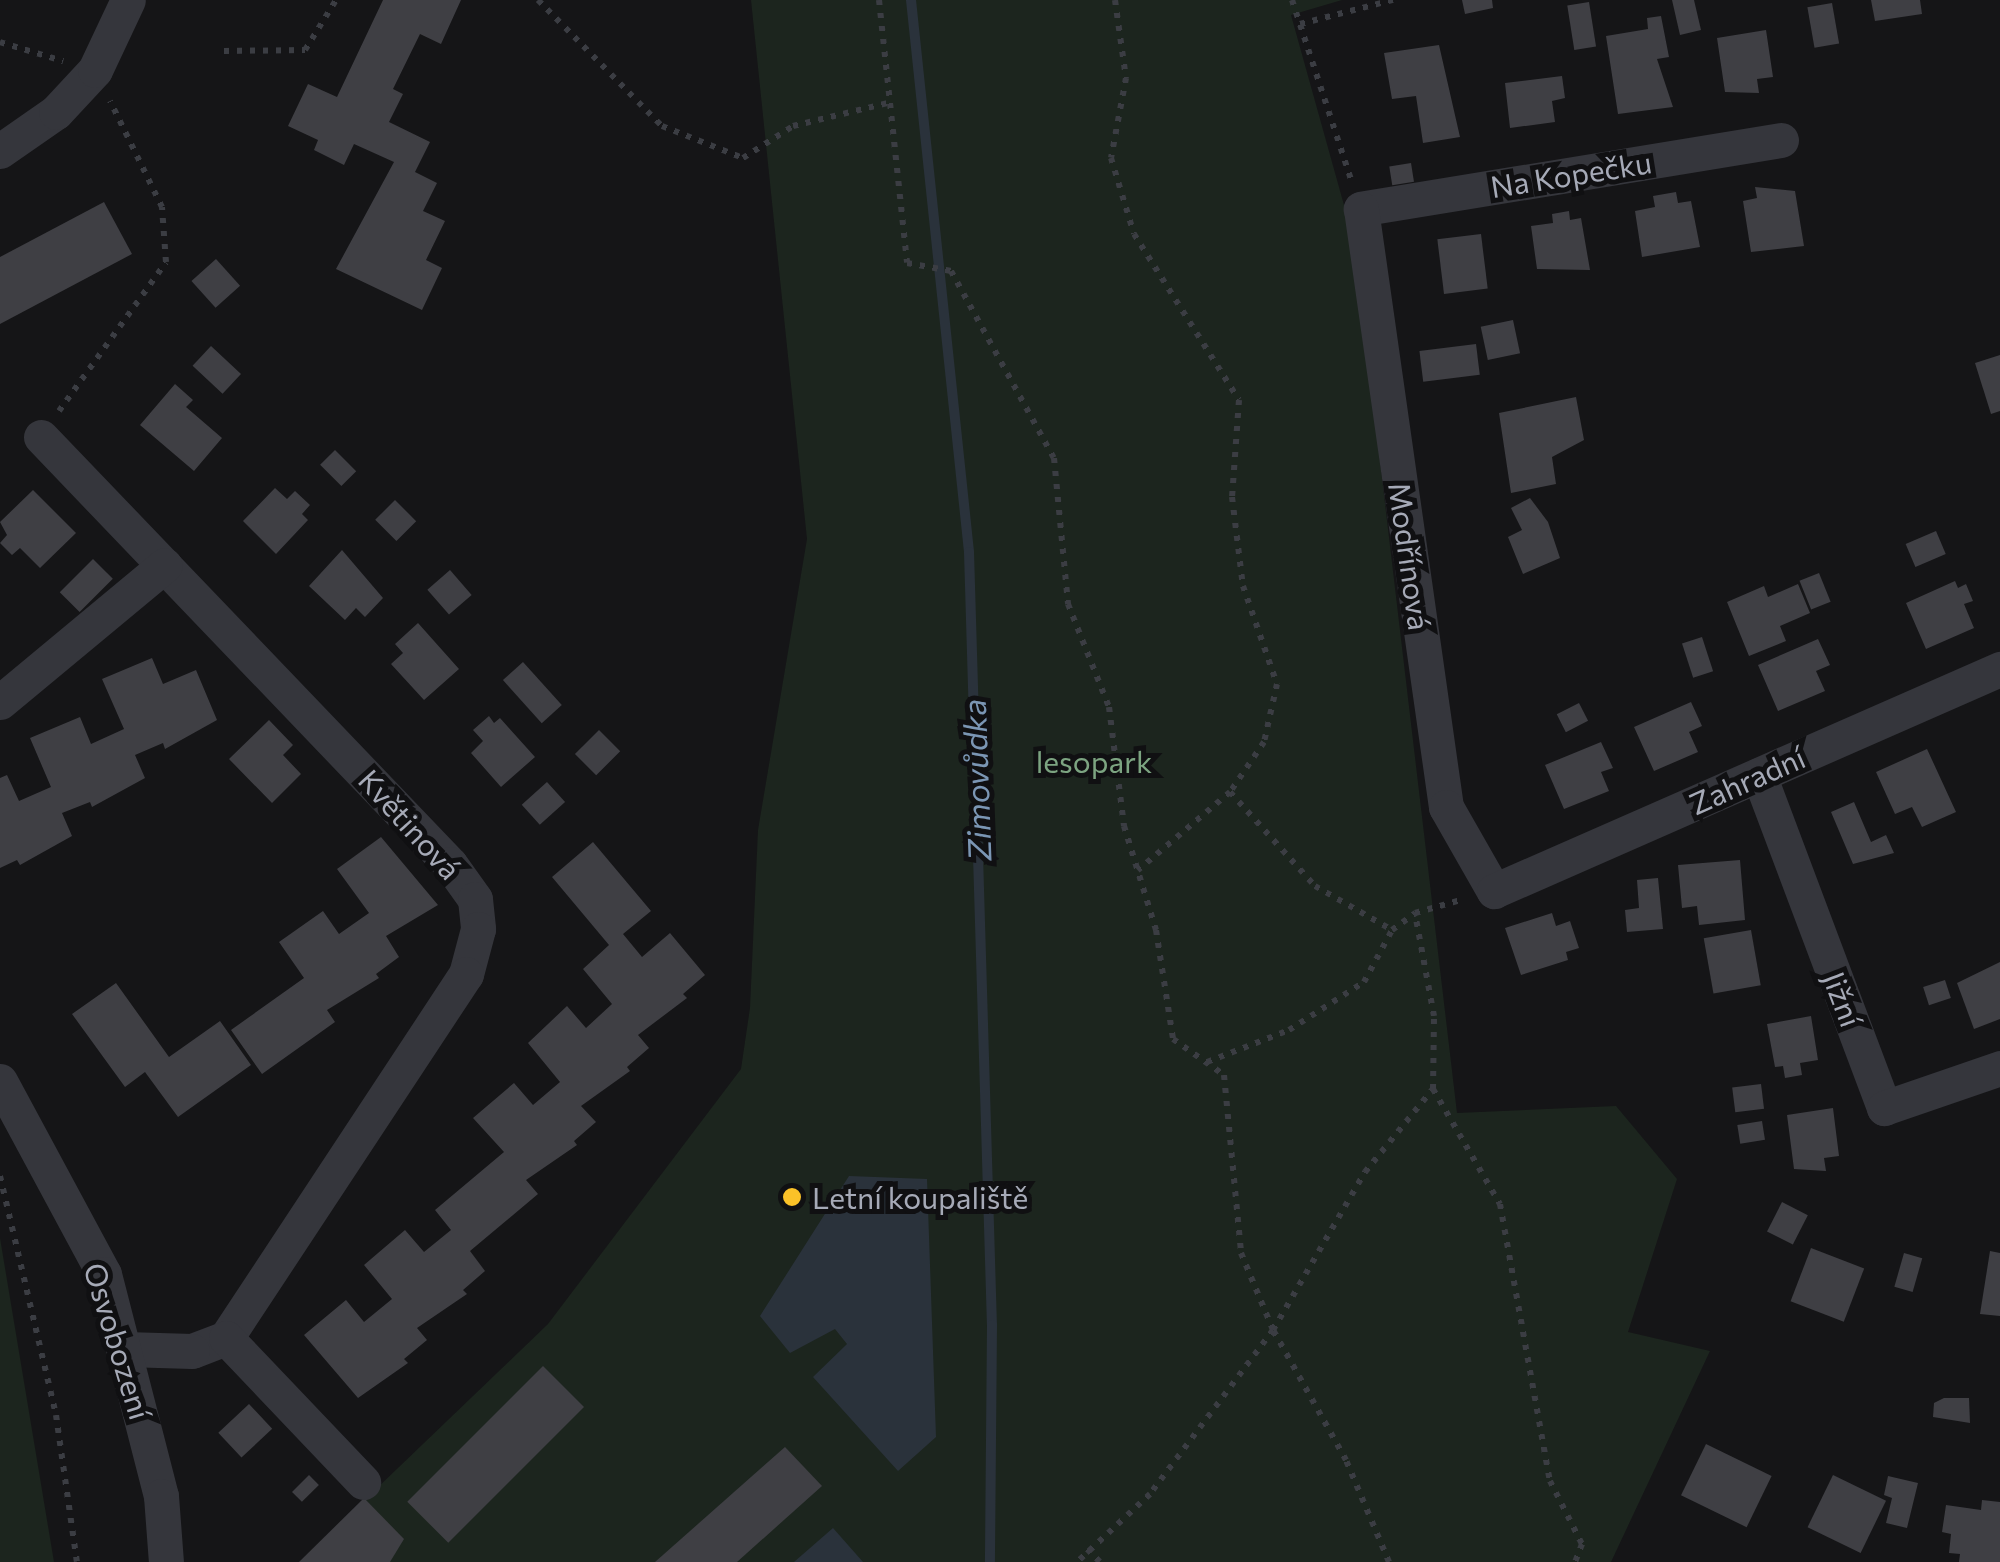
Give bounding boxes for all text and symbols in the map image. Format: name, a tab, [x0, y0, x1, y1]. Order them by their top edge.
street label: Na Kopečku	[1488, 144, 1654, 204]
street label: Modřínová	[1382, 480, 1438, 632]
water label: Zimovůdka	[954, 698, 998, 862]
street label: Zahradní	[1684, 739, 1810, 821]
park label: lesopark	[1036, 743, 1152, 779]
street label: Květinová	[352, 762, 468, 886]
street label: Jižní	[1816, 966, 1870, 1032]
place label: Letní koupaliště	[812, 1179, 1028, 1215]
marker: Letní koupaliště	[781, 1186, 803, 1208]
street label: Osvobození	[77, 1258, 159, 1424]

